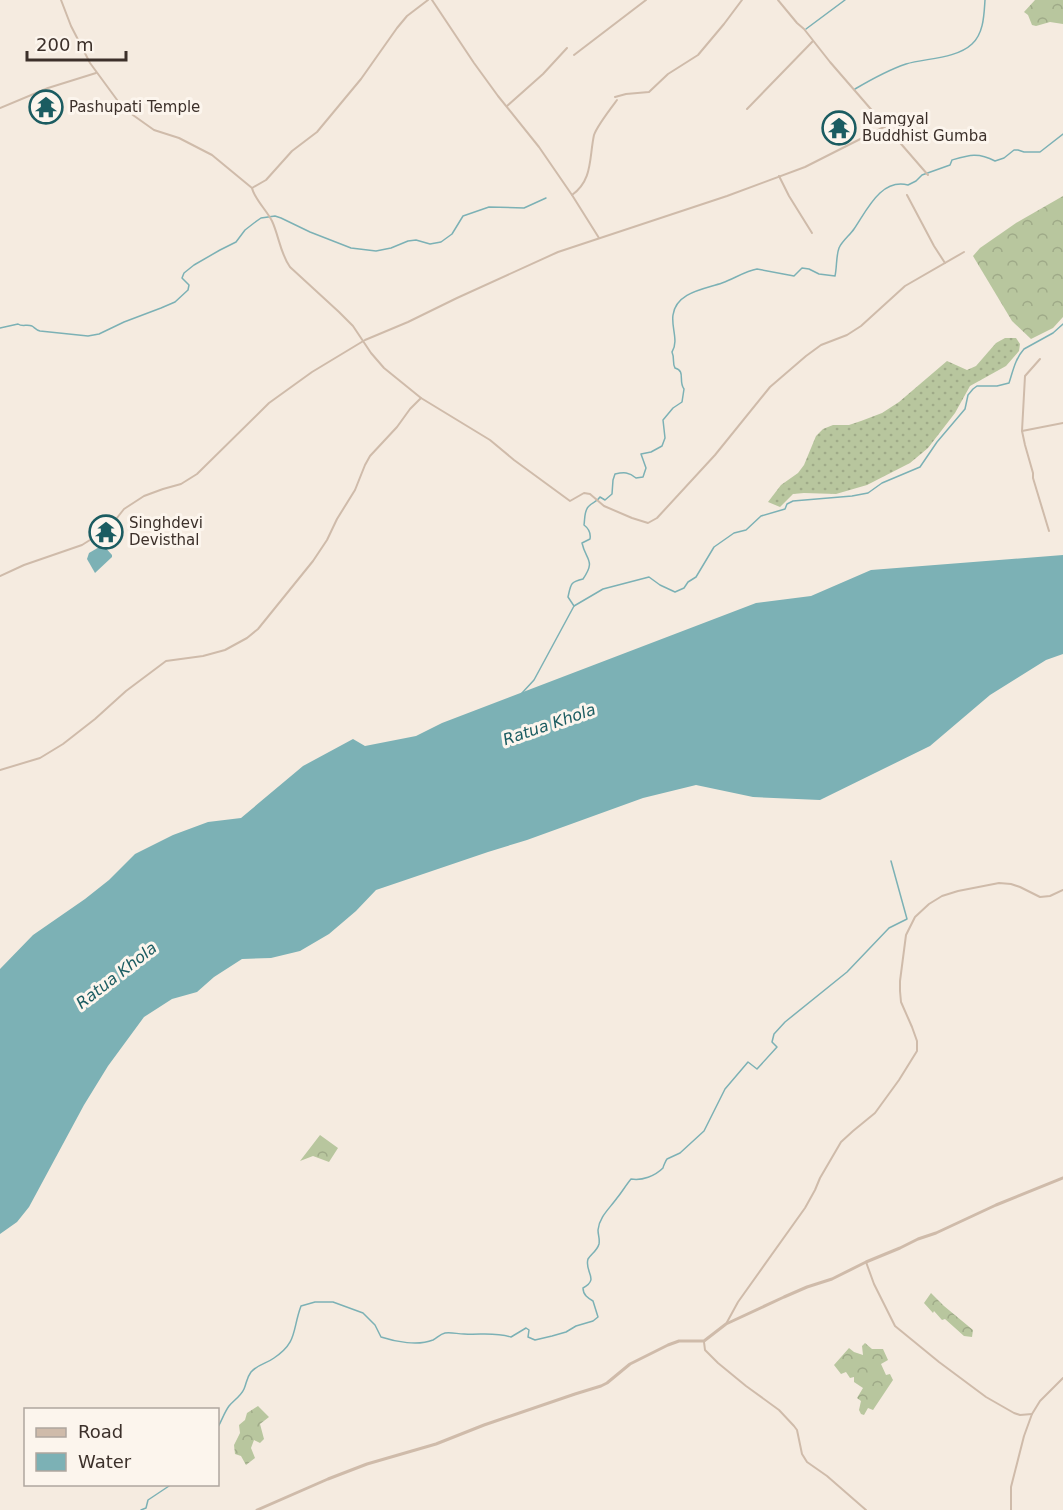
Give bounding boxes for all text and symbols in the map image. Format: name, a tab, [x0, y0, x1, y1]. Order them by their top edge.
scale bar	[27, 24, 126, 62]
text: 200 m	[36, 34, 94, 55]
temple icon: Pashupati Temple	[28, 89, 64, 125]
place label: Pashupati Temple	[69, 98, 200, 116]
temple icon: Namgyal Buddhist Gumba	[821, 110, 857, 146]
place label: Namgyal Buddhist Gumba	[862, 110, 987, 145]
temple icon: Singhdevi Devisthal	[88, 514, 124, 550]
place label: Singhdevi Devisthal	[129, 514, 203, 549]
water label: Ratua Khola	[500, 700, 598, 749]
water label: Ratua Khola	[72, 938, 160, 1013]
legend	[24, 1408, 219, 1486]
text: Road	[78, 1421, 123, 1442]
text: Water	[78, 1451, 132, 1472]

